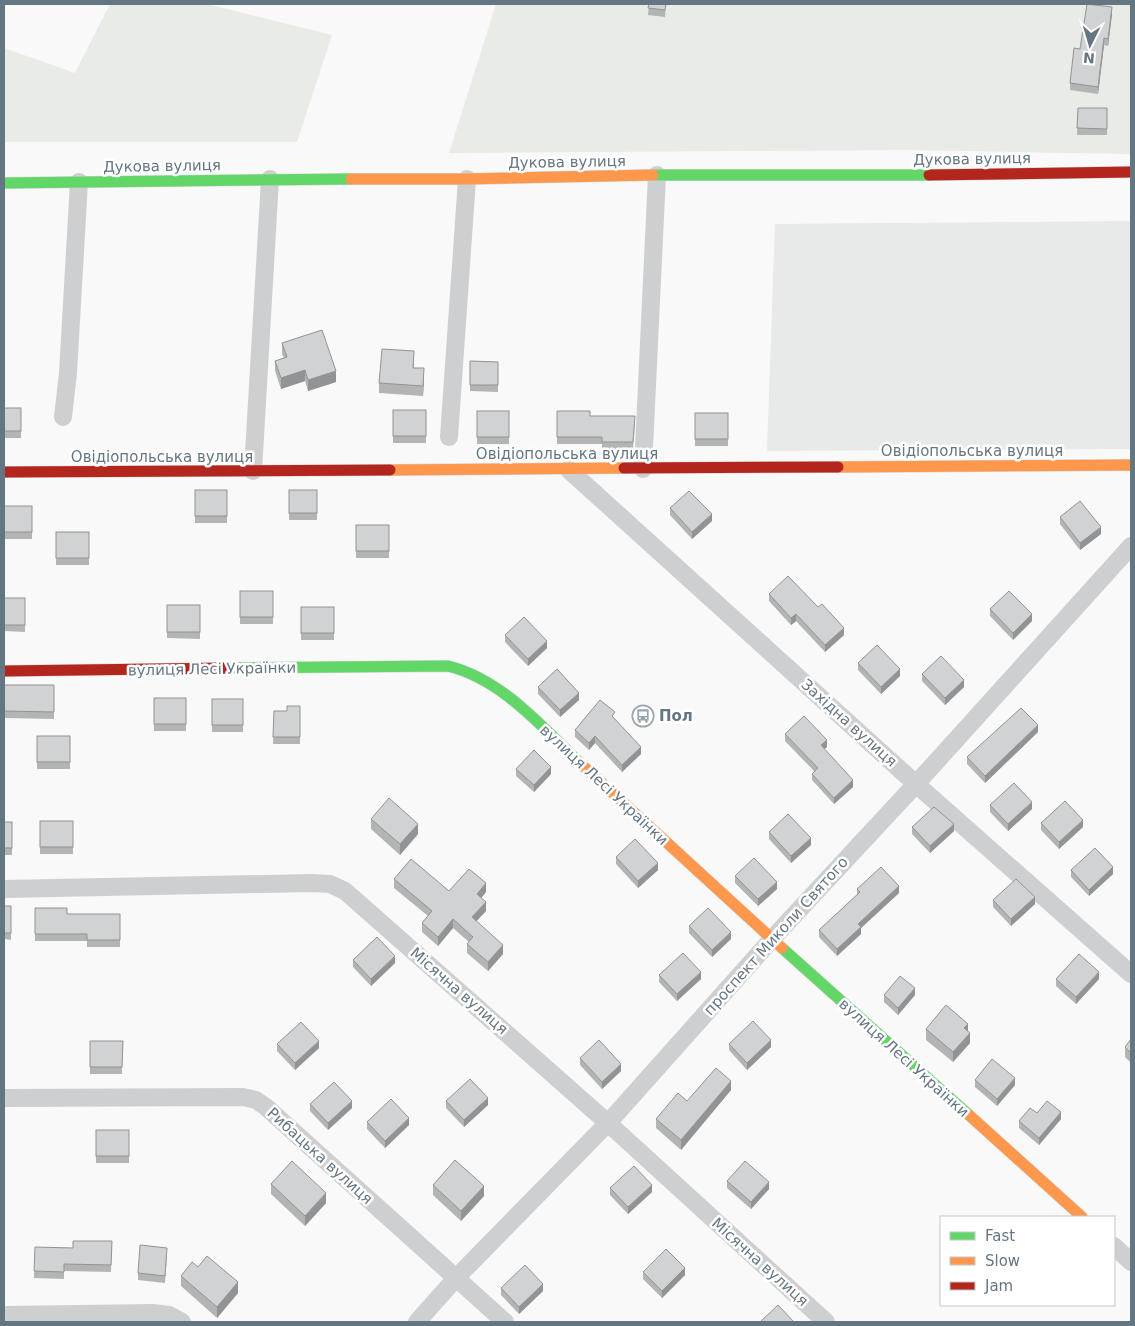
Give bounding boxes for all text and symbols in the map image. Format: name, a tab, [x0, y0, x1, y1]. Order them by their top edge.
north arrow	[1065, 20, 1115, 70]
text: N	[1082, 49, 1095, 66]
street label: Дукова вулиця	[913, 149, 1031, 169]
street label: Дукова вулиця	[508, 152, 626, 172]
street label: Дукова вулиця	[103, 156, 221, 176]
street label: Овідіопольська вулиця	[881, 442, 1063, 460]
street label: Овідіопольська вулиця	[476, 445, 658, 463]
street label: Овідіопольська вулиця	[71, 448, 253, 466]
street label: вулиця Лесі Українки	[128, 659, 296, 679]
street label: Західна вулиця	[798, 675, 900, 771]
bus stop icon: Пол	[631, 704, 655, 728]
place label: Пол	[659, 707, 693, 725]
street label: вулиця Лесі Українки	[536, 721, 672, 849]
street label: проспект Миколи Святого	[700, 853, 852, 1019]
street label: Місячна вулиця	[407, 944, 511, 1038]
street label: вулиця Лесі Українки	[835, 995, 973, 1121]
street label: Рибацька вулиця	[264, 1104, 376, 1208]
street label: Місячна вулиця	[708, 1214, 812, 1310]
legend	[940, 1216, 1115, 1306]
text: Fast	[985, 1227, 1015, 1245]
text: Slow	[985, 1252, 1020, 1270]
text: Jam	[984, 1277, 1013, 1295]

